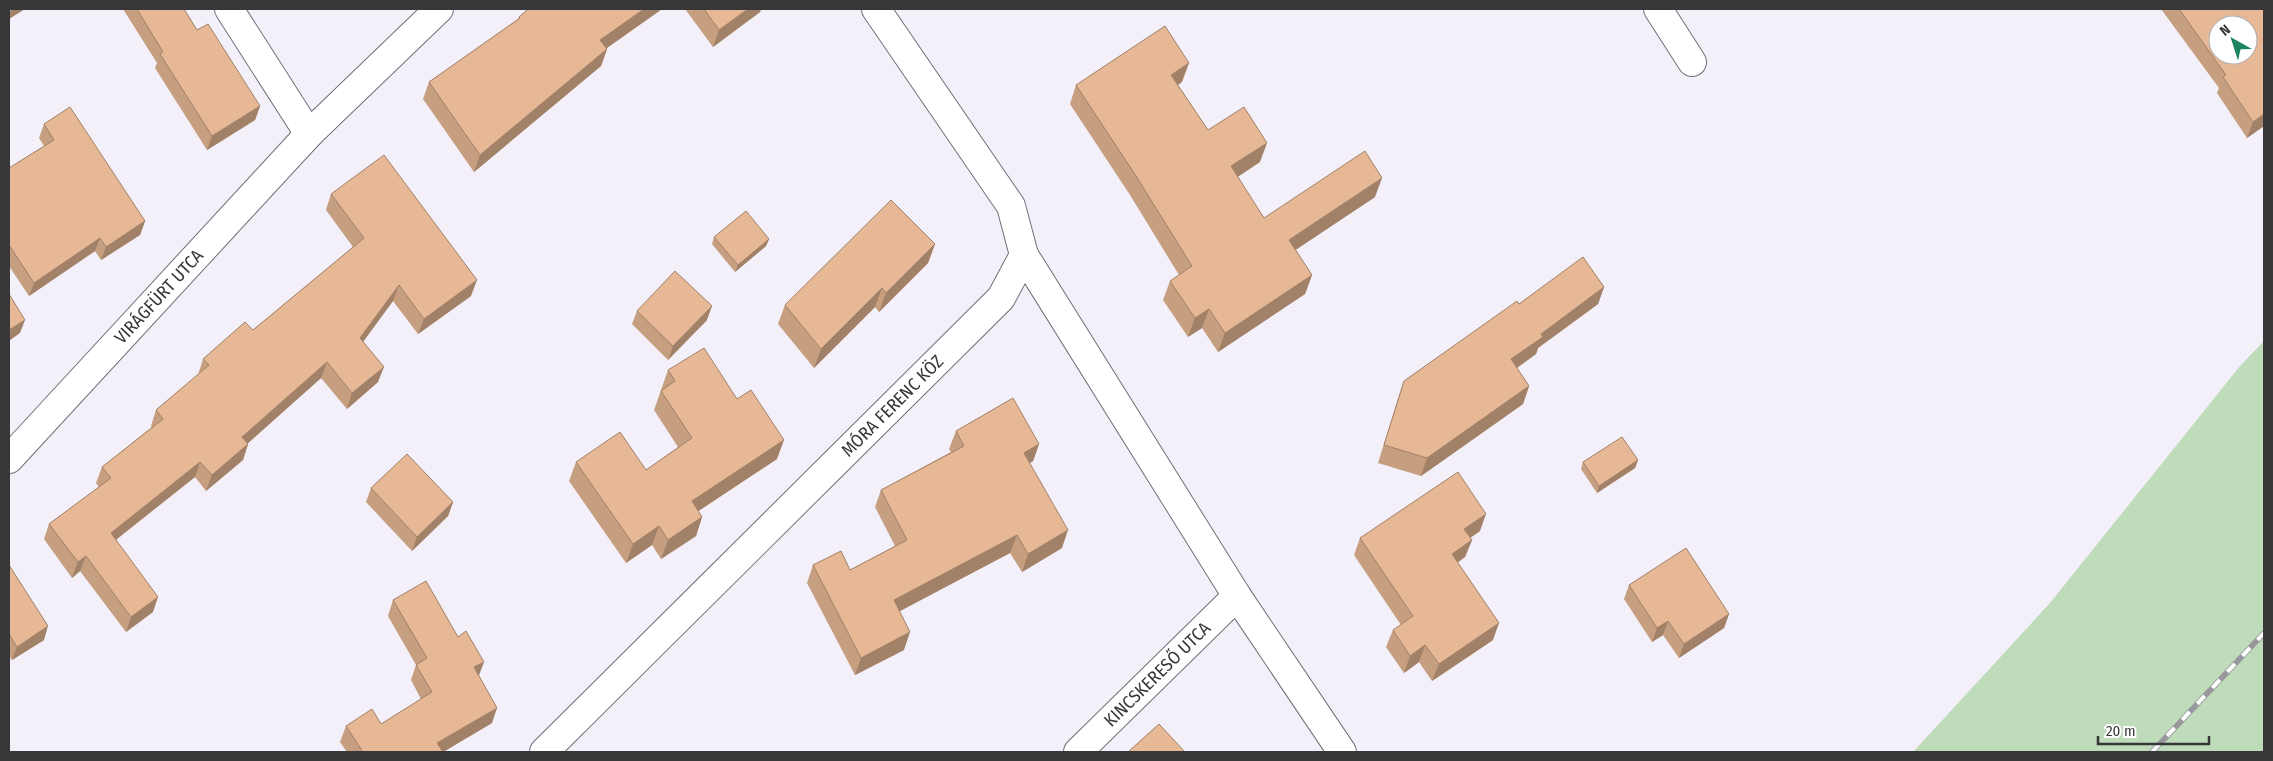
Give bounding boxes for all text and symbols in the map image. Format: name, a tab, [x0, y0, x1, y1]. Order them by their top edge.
north arrow	[2208, 15, 2258, 65]
text: N	[2217, 21, 2234, 40]
street label: VIRÁGFÜRT UTCA	[110, 244, 208, 348]
street label: MÓRA FERENC KÖZ	[837, 351, 948, 461]
street label: KINCSKERESŐ UTCA	[1099, 617, 1216, 731]
scale bar	[2098, 714, 2209, 746]
text: 20 m	[2106, 722, 2136, 740]

